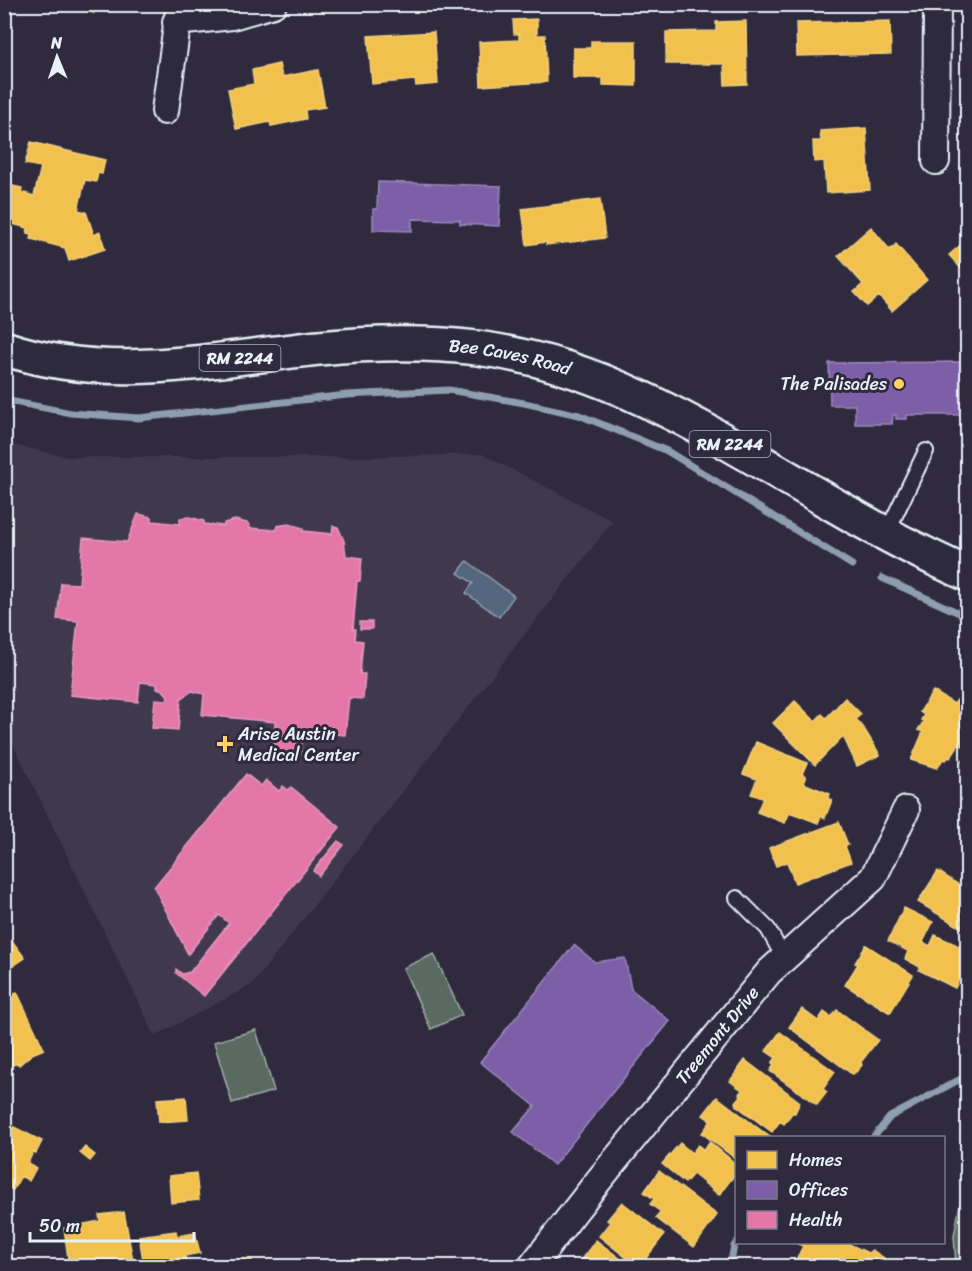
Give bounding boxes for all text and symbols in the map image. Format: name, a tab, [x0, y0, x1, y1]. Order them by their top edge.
north arrow	[27, 27, 87, 87]
text: N	[49, 28, 63, 57]
street label: Bee Caves Road	[448, 329, 576, 385]
road number: RM 2244	[200, 345, 280, 371]
place label: The Palisades	[780, 368, 888, 400]
marker: The Palisades	[892, 377, 906, 391]
road number: RM 2244	[690, 431, 771, 457]
place label: Arise Austin Medical Center	[237, 718, 361, 771]
marker: Arise Austin Medical Center	[216, 735, 234, 753]
street label: Treemont Drive	[667, 979, 768, 1092]
legend	[735, 1136, 945, 1244]
text: Homes	[789, 1144, 843, 1176]
text: Offices	[789, 1174, 849, 1206]
text: Health	[789, 1204, 842, 1236]
scale bar	[30, 1205, 194, 1243]
text: 50 m	[39, 1210, 80, 1242]

